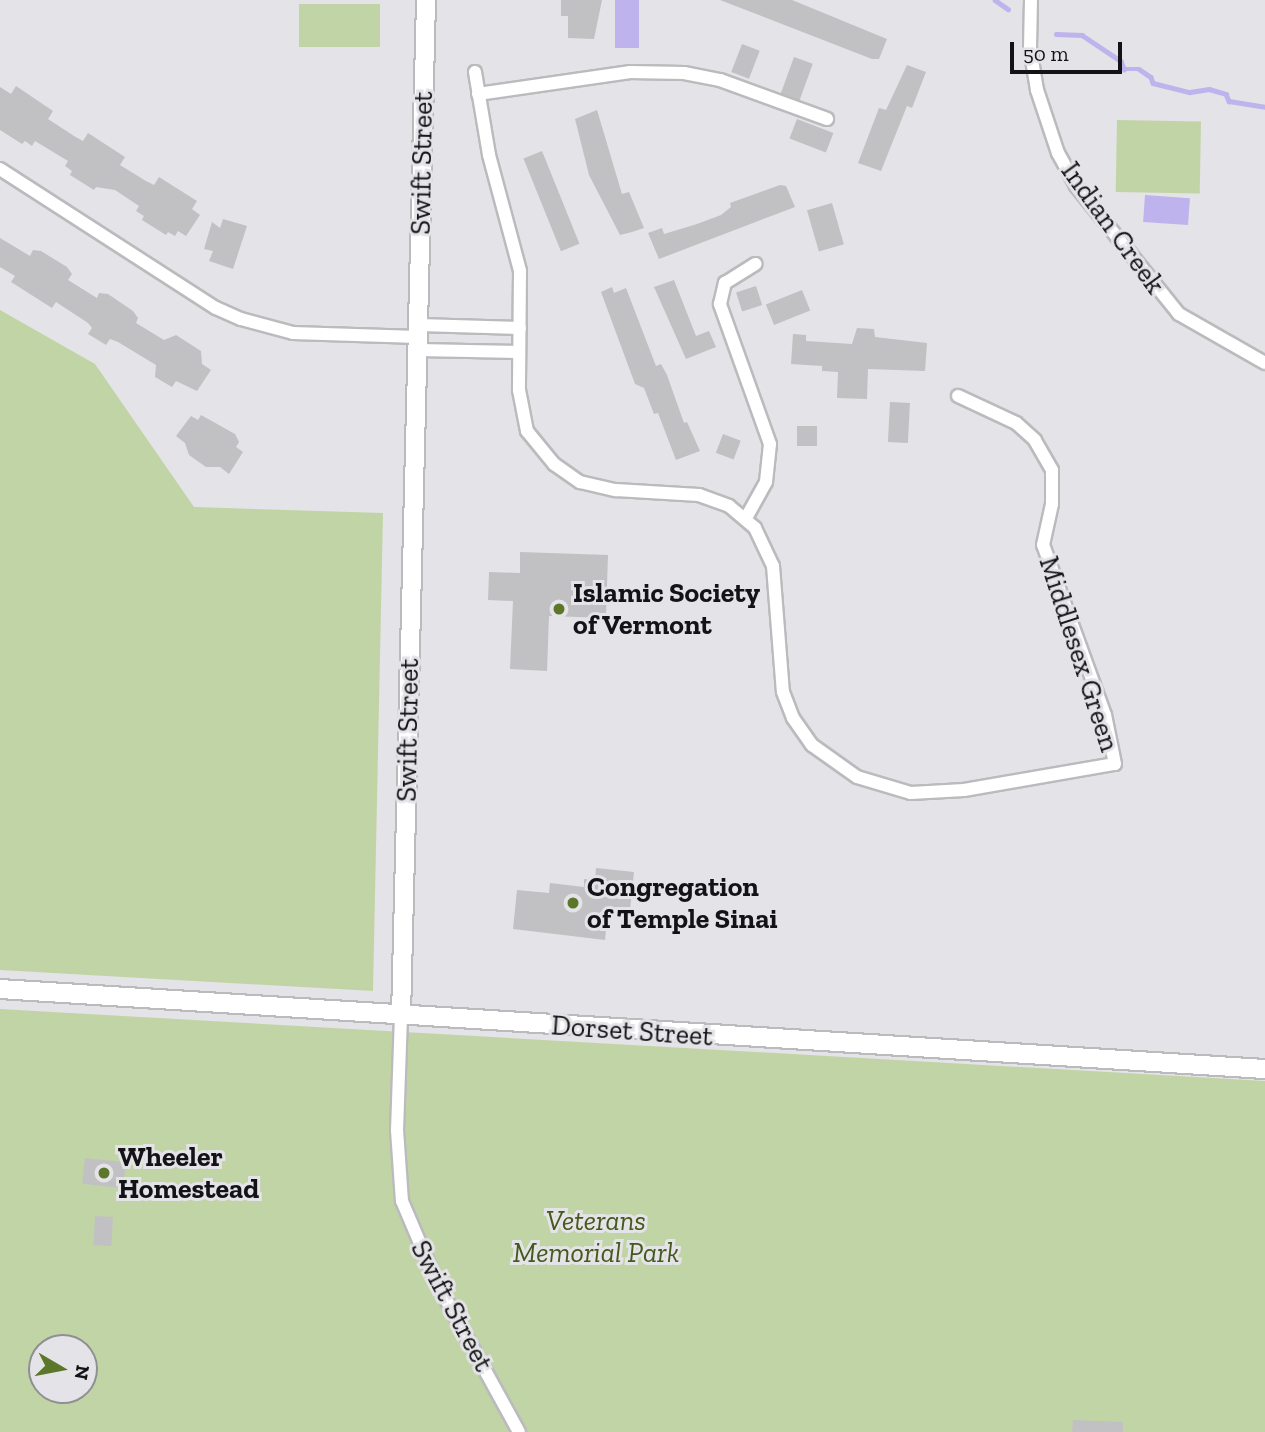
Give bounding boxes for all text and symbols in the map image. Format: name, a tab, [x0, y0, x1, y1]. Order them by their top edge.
scale bar	[1013, 28, 1125, 72]
text: 50 m	[1023, 41, 1069, 66]
street label: Swift Street	[404, 91, 440, 235]
street label: Indian Creek	[1054, 155, 1172, 301]
street label: Middlesex Green	[1032, 552, 1126, 756]
place label: Islamic Society of Vermont	[573, 576, 760, 642]
marker: Islamic Society of Vermont	[551, 601, 567, 617]
street label: Swift Street	[390, 658, 426, 802]
place label: Congregation of Temple Sinai	[587, 870, 777, 936]
marker: Congregation of Temple Sinai	[565, 895, 581, 911]
street label: Dorset Street	[550, 1009, 714, 1053]
place label: Wheeler Homestead	[118, 1140, 259, 1206]
marker: Wheeler Homestead	[96, 1165, 112, 1181]
park label: Veterans Memorial Park	[513, 1204, 679, 1270]
street label: Swift Street	[403, 1235, 501, 1377]
north arrow	[28, 1334, 98, 1404]
text: N	[70, 1363, 95, 1381]

